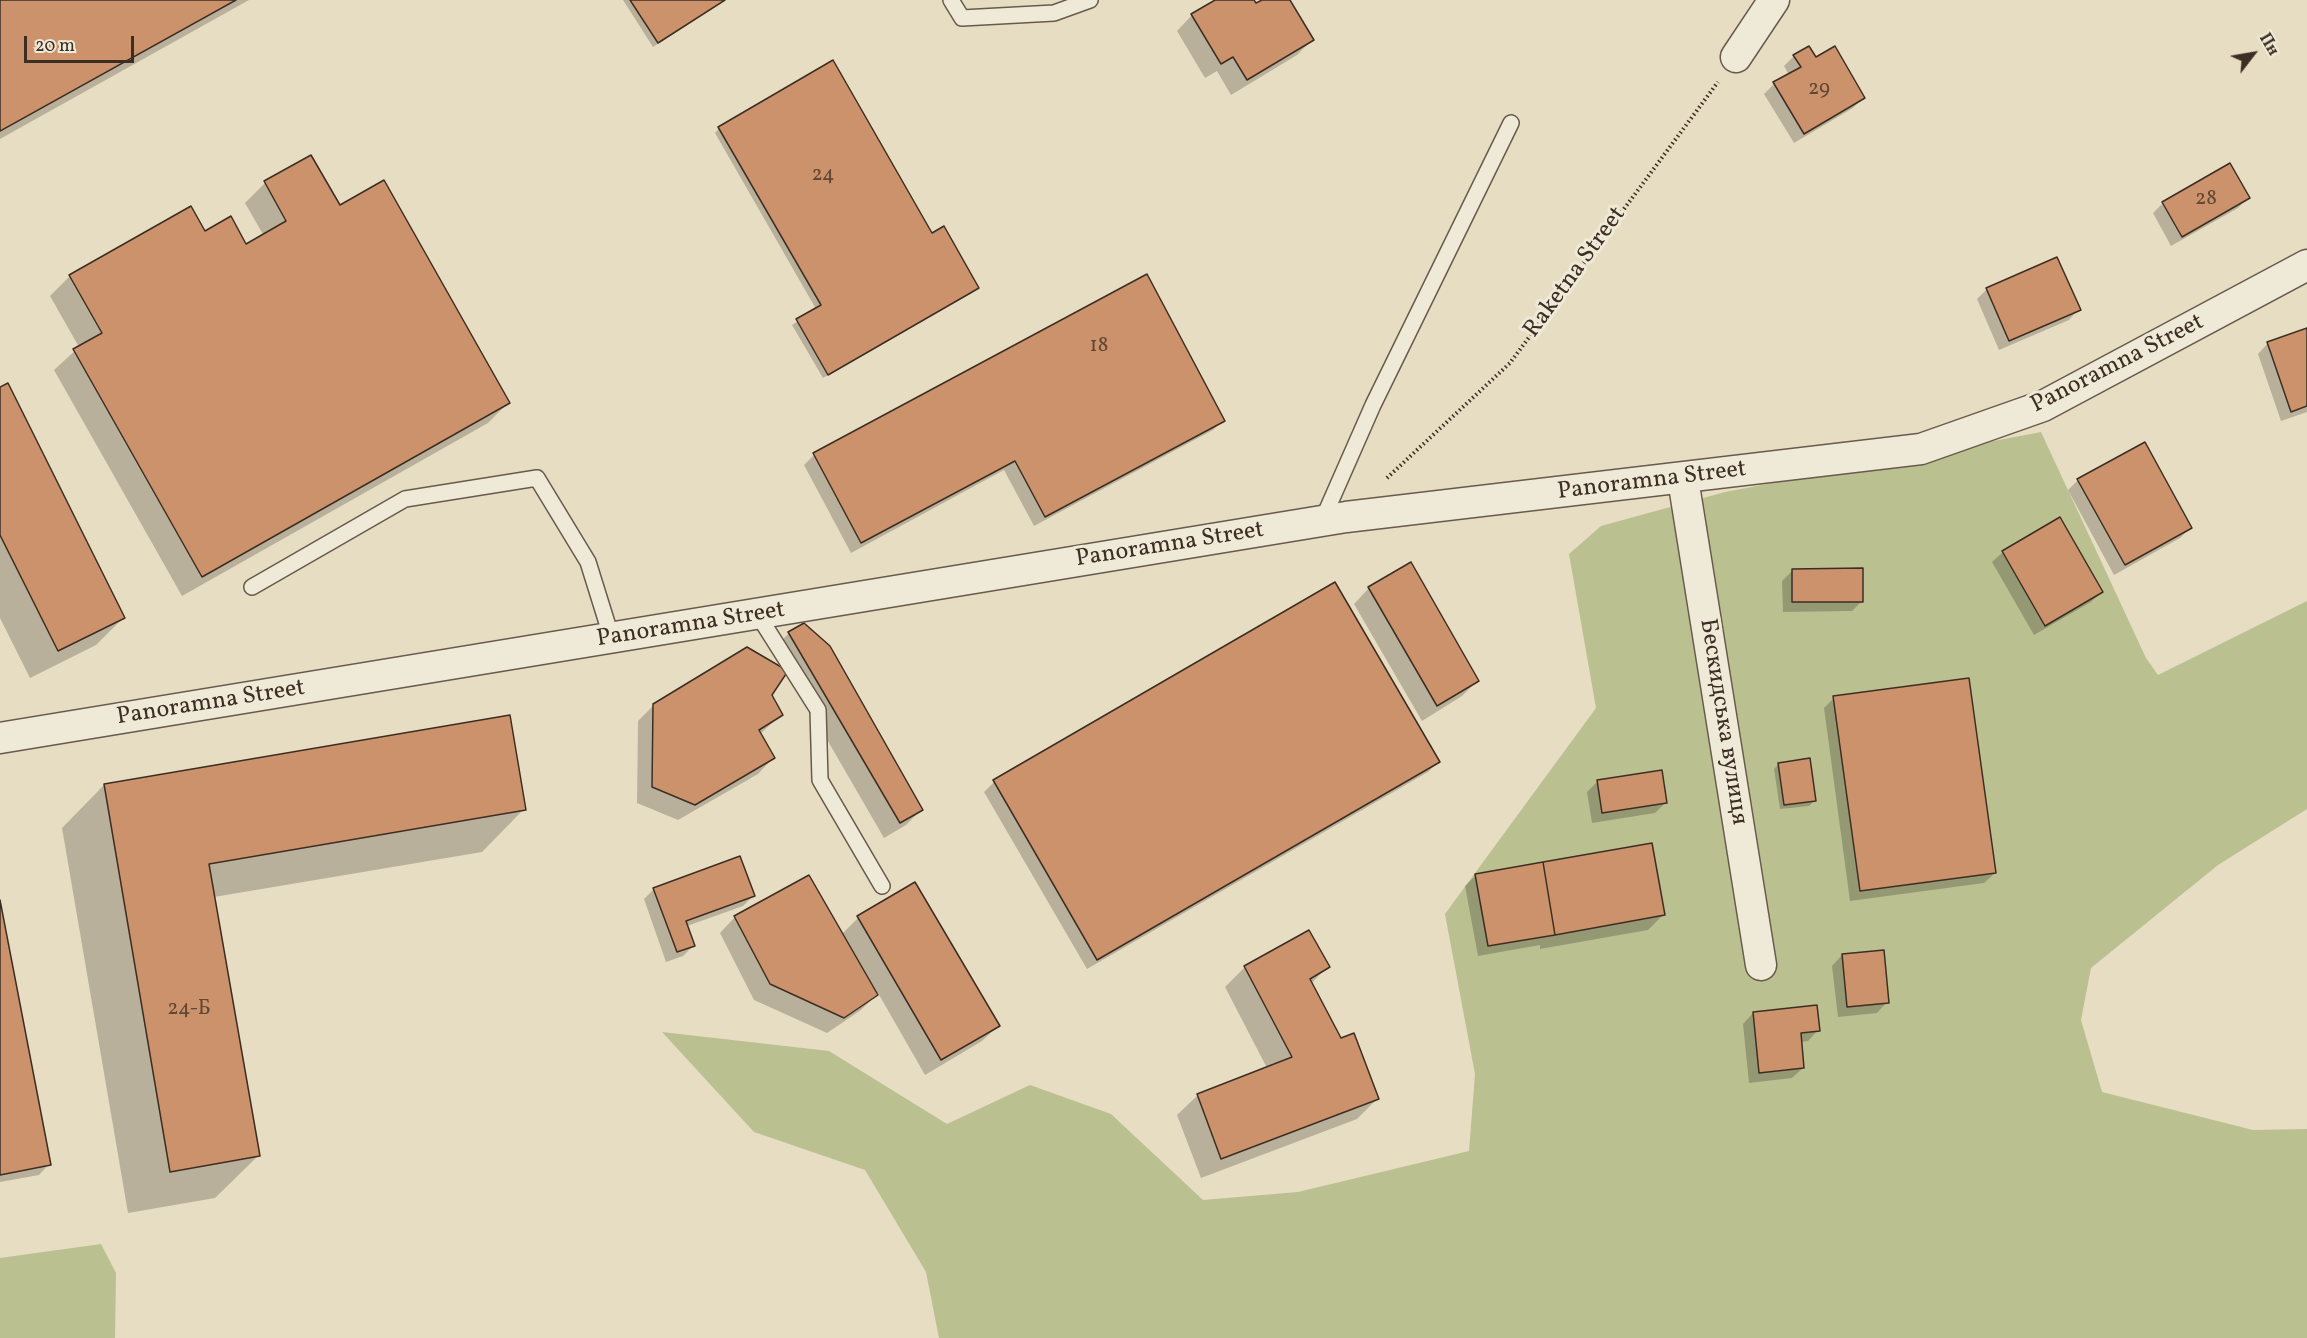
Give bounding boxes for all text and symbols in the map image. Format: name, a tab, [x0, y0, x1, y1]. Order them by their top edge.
scale bar	[27, 24, 136, 62]
north arrow	[2223, 24, 2283, 84]
text: Пн	[2253, 29, 2284, 60]
text: 20 m	[35, 34, 75, 59]
house number: 29	[1808, 77, 1830, 103]
house number: 24	[811, 163, 835, 189]
house number: 28	[2195, 187, 2217, 213]
street label: Raketna Street	[1519, 202, 1633, 344]
street label: Panoramna Street	[2027, 309, 2209, 421]
house number: 18	[1090, 334, 1108, 360]
street label: Panoramna Street	[1556, 456, 1748, 508]
street label: Panoramna Street	[1074, 517, 1266, 575]
street label: Panoramna Street	[595, 597, 787, 655]
street label: Бескидська вулиця	[1691, 617, 1753, 827]
street label: Panoramna Street	[115, 675, 307, 733]
house number: 24-Б	[167, 997, 211, 1023]

